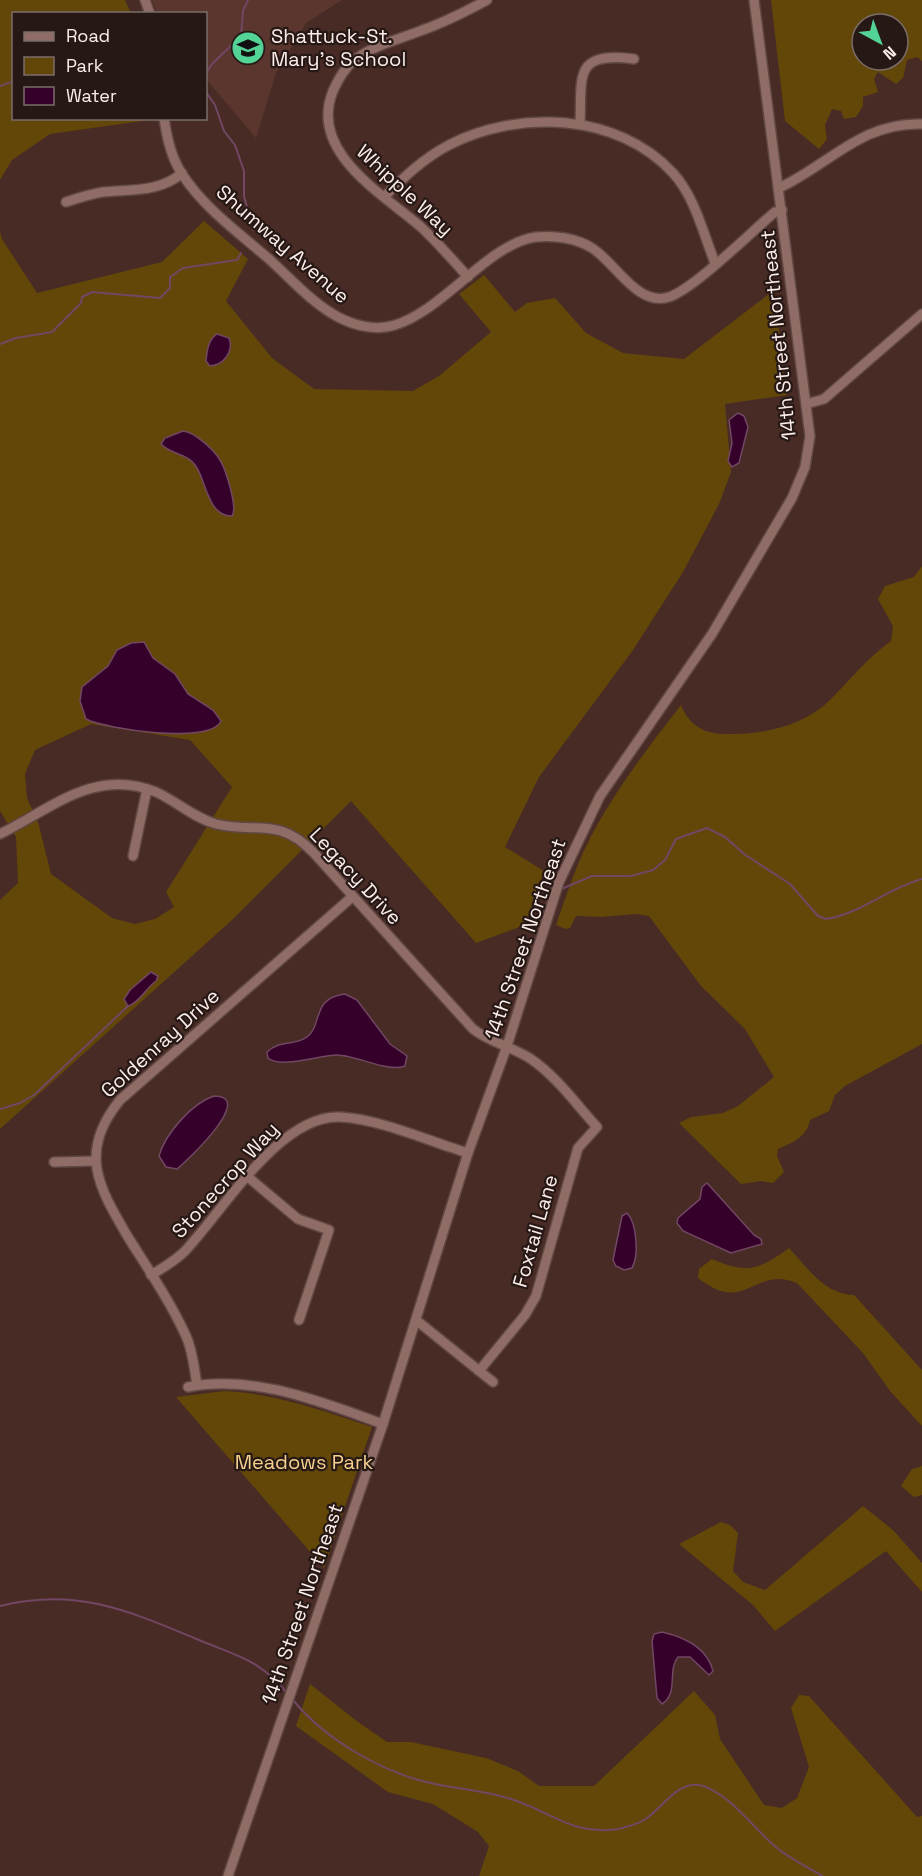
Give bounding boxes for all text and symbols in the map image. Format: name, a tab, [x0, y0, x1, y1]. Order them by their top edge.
legend	[12, 12, 207, 120]
north arrow	[850, 12, 910, 72]
place label: Shattuck-St. Mary’s School	[271, 23, 406, 72]
text: Road	[66, 24, 110, 47]
school or university icon: Shattuck-St. Mary’s School	[230, 30, 266, 66]
text: N	[879, 41, 900, 64]
text: Park	[66, 54, 104, 77]
text: Water	[66, 84, 117, 107]
street label: Whipple Way	[351, 139, 459, 241]
street label: Shumway Avenue	[211, 179, 355, 309]
street label: 14th Street Northeast	[754, 229, 802, 441]
street label: Legacy Drive	[304, 822, 408, 930]
street label: 14th Street Northeast	[478, 835, 572, 1043]
street label: Goldenray Drive	[95, 983, 225, 1103]
street label: Stonecrop Way	[166, 1116, 284, 1244]
street label: Foxtail Lane	[506, 1171, 564, 1291]
park label: Meadows Park	[235, 1449, 374, 1475]
street label: 14th Street Northeast	[255, 1500, 349, 1708]

